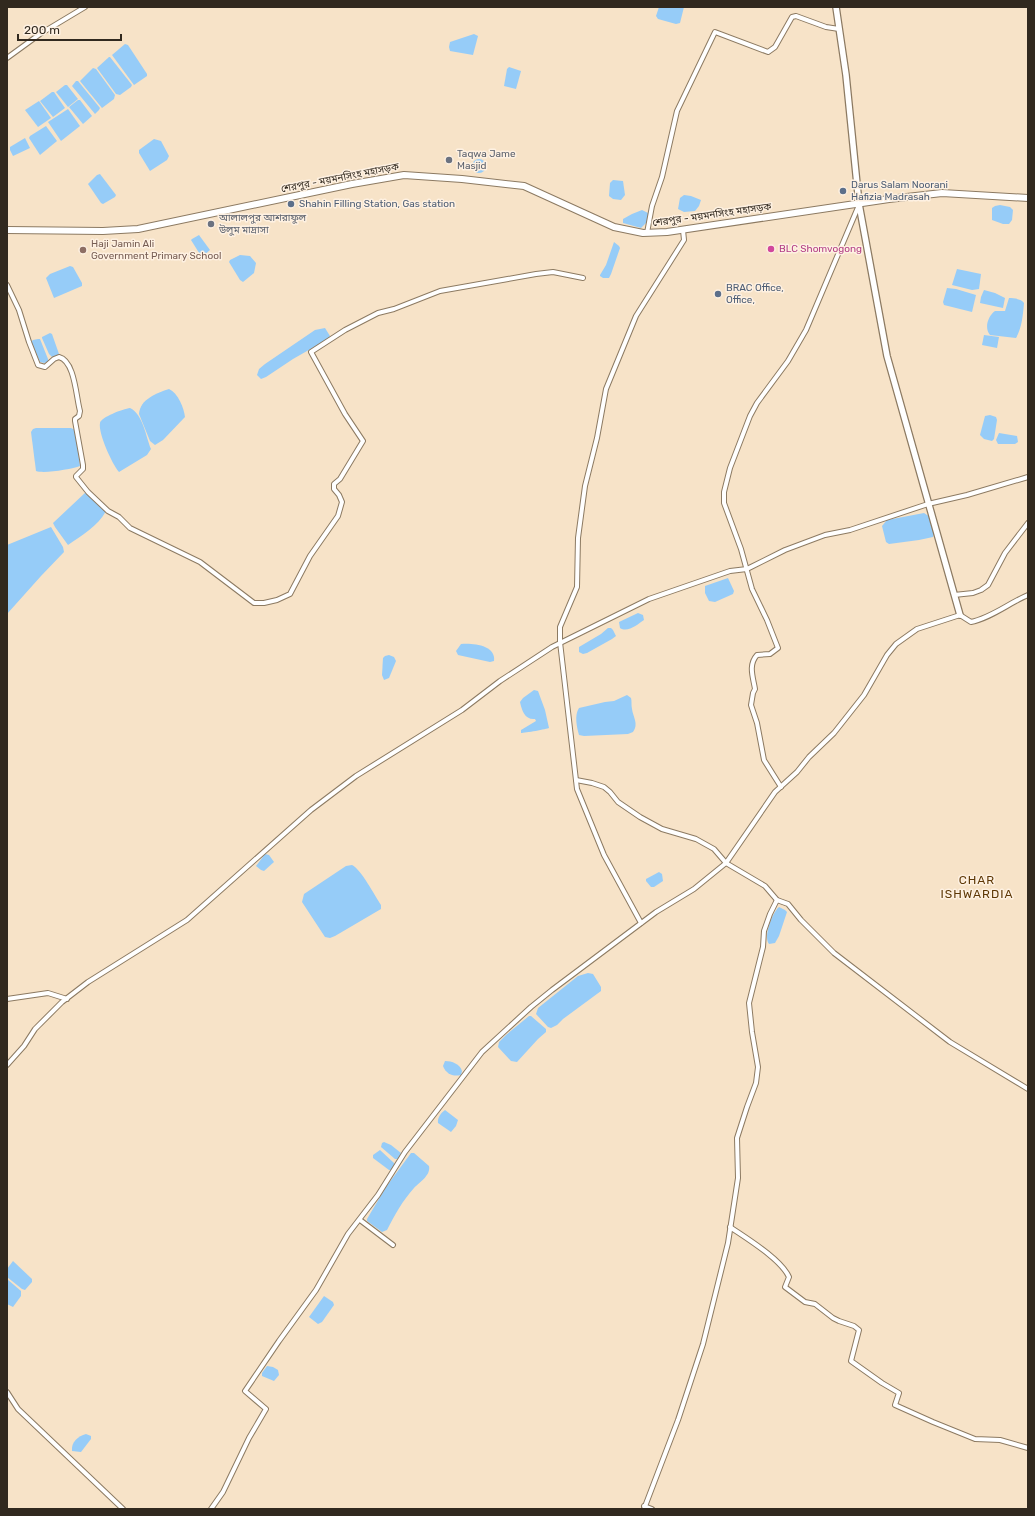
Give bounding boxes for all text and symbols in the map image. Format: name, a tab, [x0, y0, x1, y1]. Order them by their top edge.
scale bar	[18, 16, 121, 42]
text: 200 m	[24, 23, 60, 37]
place label: Taqwa Jame Masjid	[457, 148, 516, 172]
marker: Taqwa Jame Masjid	[444, 155, 454, 165]
street label: শেরপুর - ময়মনসিংহ মহাসড়ক	[280, 160, 401, 195]
place label: Darus Salam Noorani Hafizia Madrasah	[851, 179, 948, 203]
marker: Darus Salam Noorani Hafizia Madrasah	[838, 186, 848, 196]
place label: Shahin Filling Station, Gas station	[299, 198, 455, 210]
marker: Shahin Filling Station, Gas station	[286, 199, 296, 209]
street label: শেরপুর - ময়মনসিংহ মহাসড়ক	[652, 201, 773, 229]
place label: আলালপুর আশরাফুল উলুম মাদ্রাসা	[218, 212, 307, 236]
marker: আলালপুর আশরাফুল উলুম মাদ্রাসা	[206, 219, 216, 229]
place label: Haji Jamin Ali Government Primary School	[91, 238, 221, 262]
place label: BLC Shomvogong	[779, 243, 862, 255]
marker: BLC Shomvogong	[766, 244, 776, 254]
marker: Haji Jamin Ali Government Primary School	[78, 245, 88, 255]
place label: BRAC Office, Office,	[726, 282, 784, 306]
marker: BRAC Office, Office,	[713, 289, 723, 299]
district label: CHAR ISHWARDIA	[940, 873, 1014, 901]

